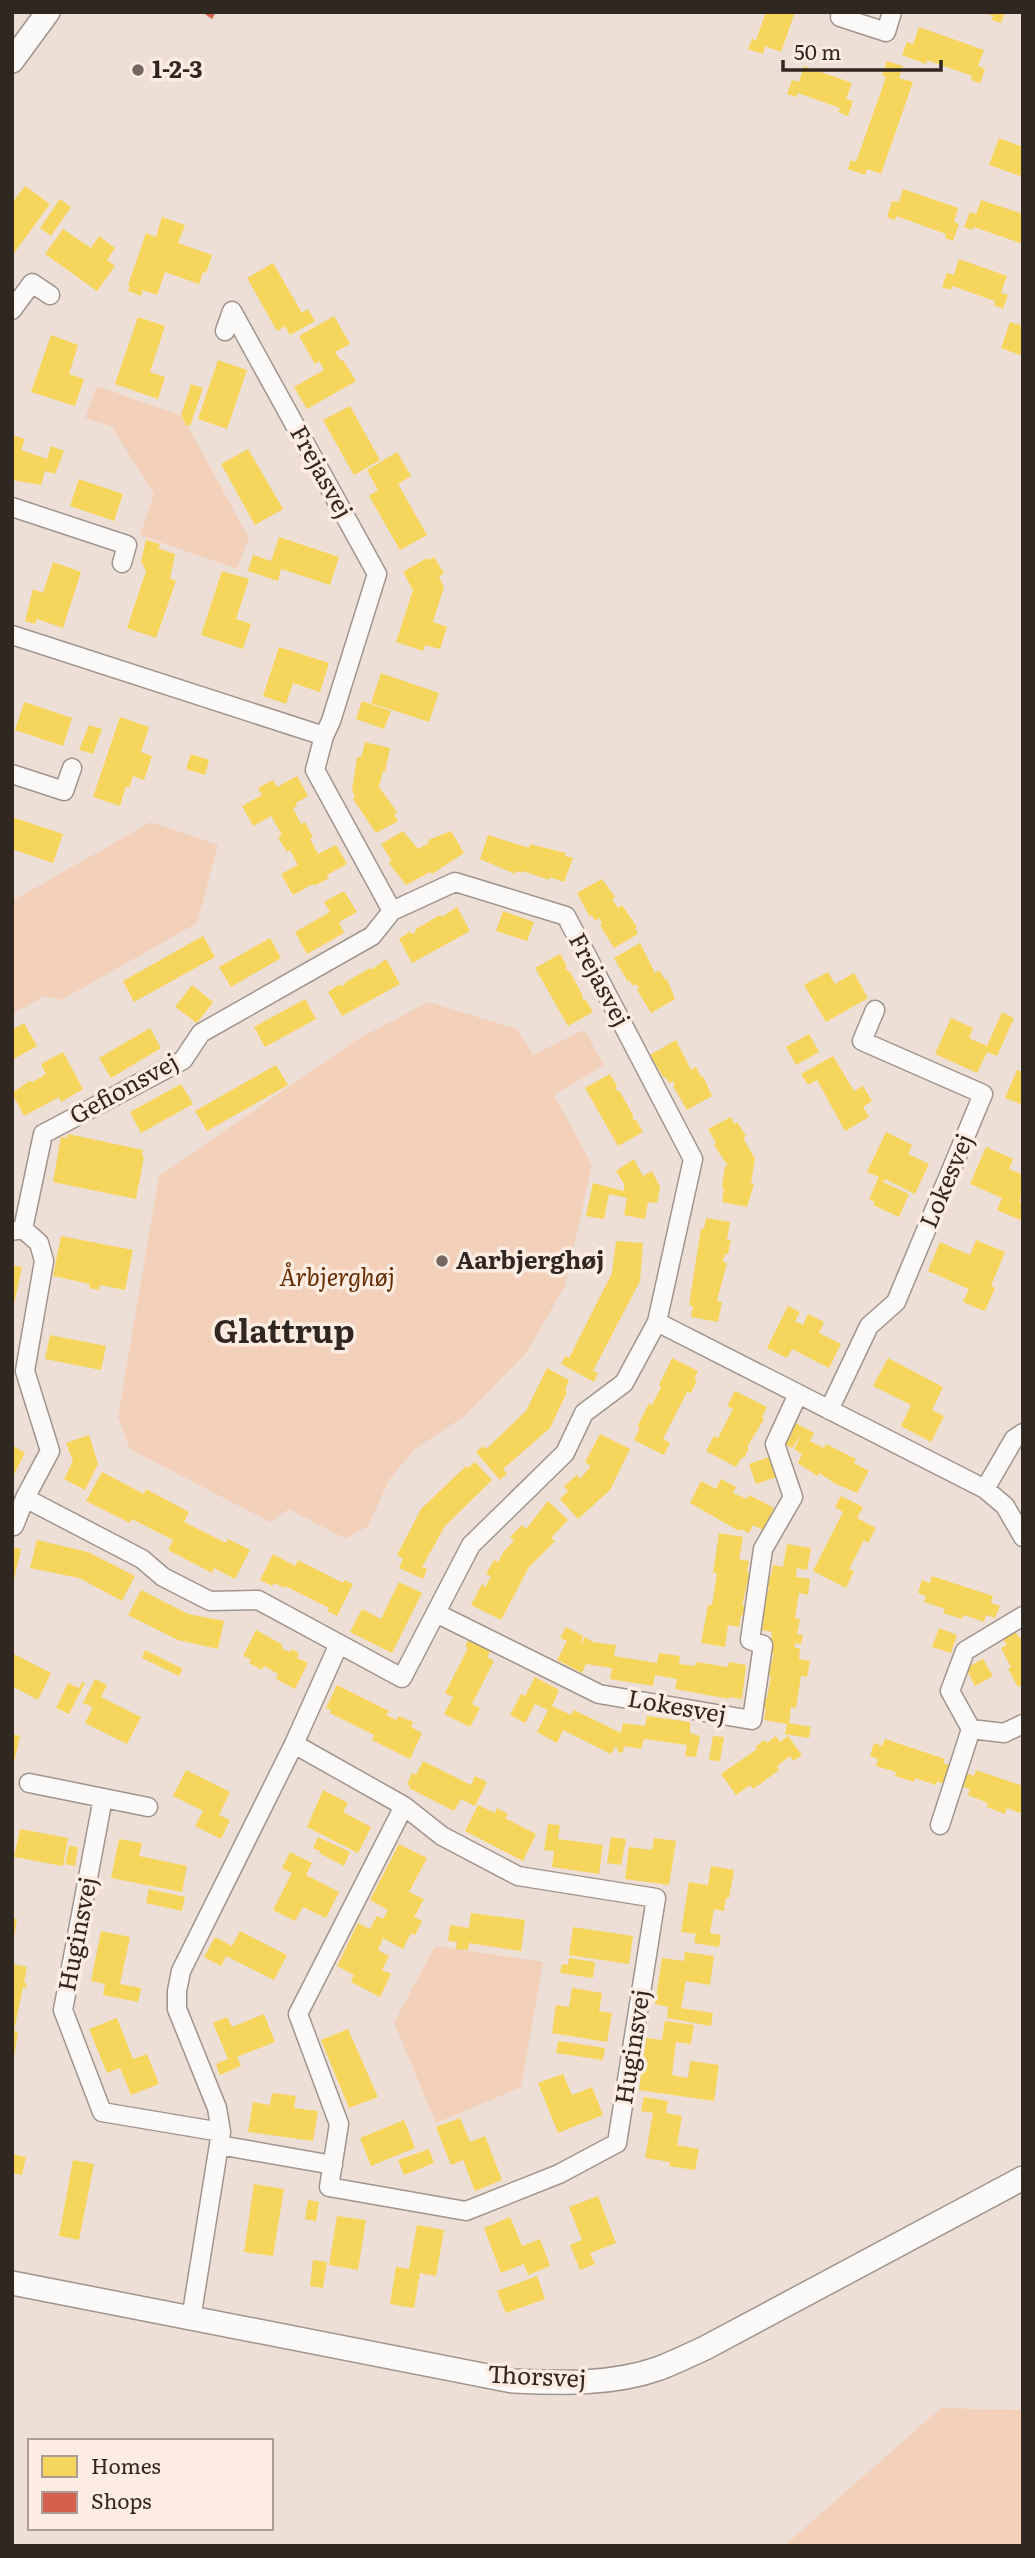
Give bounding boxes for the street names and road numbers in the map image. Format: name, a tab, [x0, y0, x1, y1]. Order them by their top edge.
street label: Frejasvej	[283, 418, 363, 524]
street label: Frejasvej	[562, 926, 641, 1032]
street label: Gefionsvej	[62, 1043, 184, 1131]
street label: Lokesvej	[909, 1127, 980, 1233]
street label: Lokesvej	[625, 1679, 729, 1730]
street label: Huginsvej	[47, 1873, 104, 1994]
street label: Huginsvej	[604, 1987, 657, 2107]
street label: Thorsvej	[487, 2354, 587, 2395]

